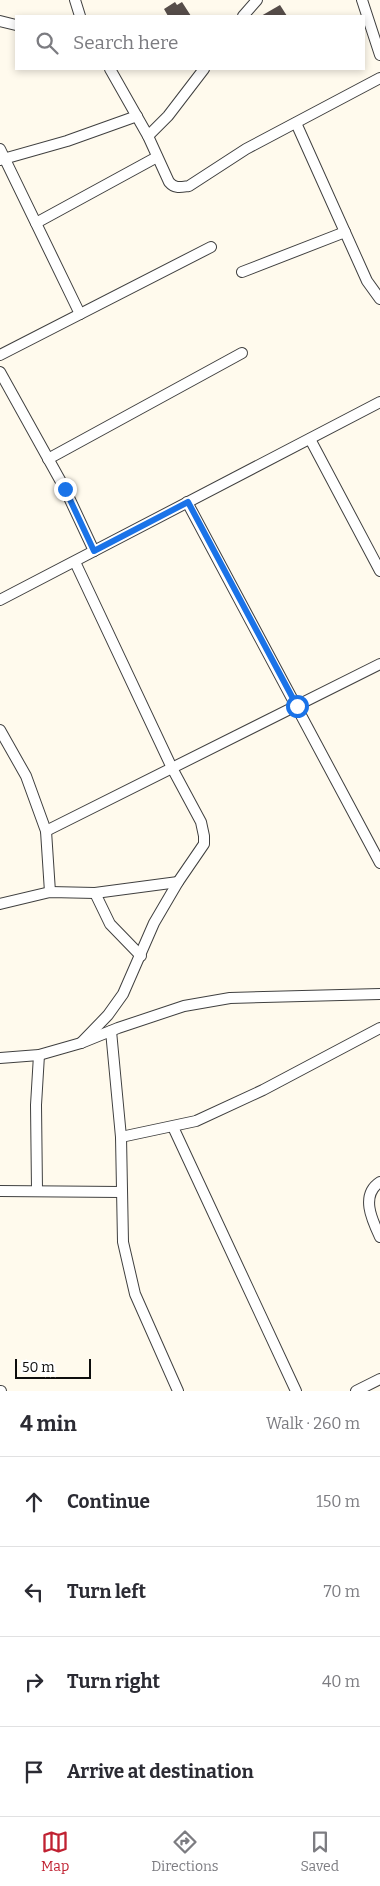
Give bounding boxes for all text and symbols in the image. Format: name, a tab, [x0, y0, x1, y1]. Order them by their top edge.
search box	[15, 15, 365, 70]
icon: search	[33, 29, 61, 57]
text: Search here	[73, 31, 178, 54]
route end	[54, 478, 77, 501]
route start	[286, 695, 309, 718]
scale bar	[15, 1356, 91, 1379]
text: 50 m	[22, 1359, 55, 1376]
text: 4 min	[20, 1411, 77, 1437]
text: Walk · 260 m	[266, 1414, 360, 1433]
icon: ahead	[20, 1488, 48, 1516]
text: Continue	[67, 1490, 150, 1513]
text: 150 m	[316, 1492, 360, 1511]
icon: left	[20, 1578, 48, 1606]
text: Turn left	[67, 1580, 146, 1603]
text: 70 m	[324, 1582, 360, 1601]
icon: right	[20, 1668, 48, 1696]
text: Turn right	[67, 1670, 160, 1693]
text: 40 m	[322, 1672, 360, 1691]
icon: arrive	[20, 1758, 48, 1786]
text: Arrive at destination	[67, 1760, 254, 1783]
tab: Map	[41, 1828, 69, 1875]
tab: Directions	[151, 1828, 219, 1875]
tab: Saved	[301, 1828, 339, 1875]

